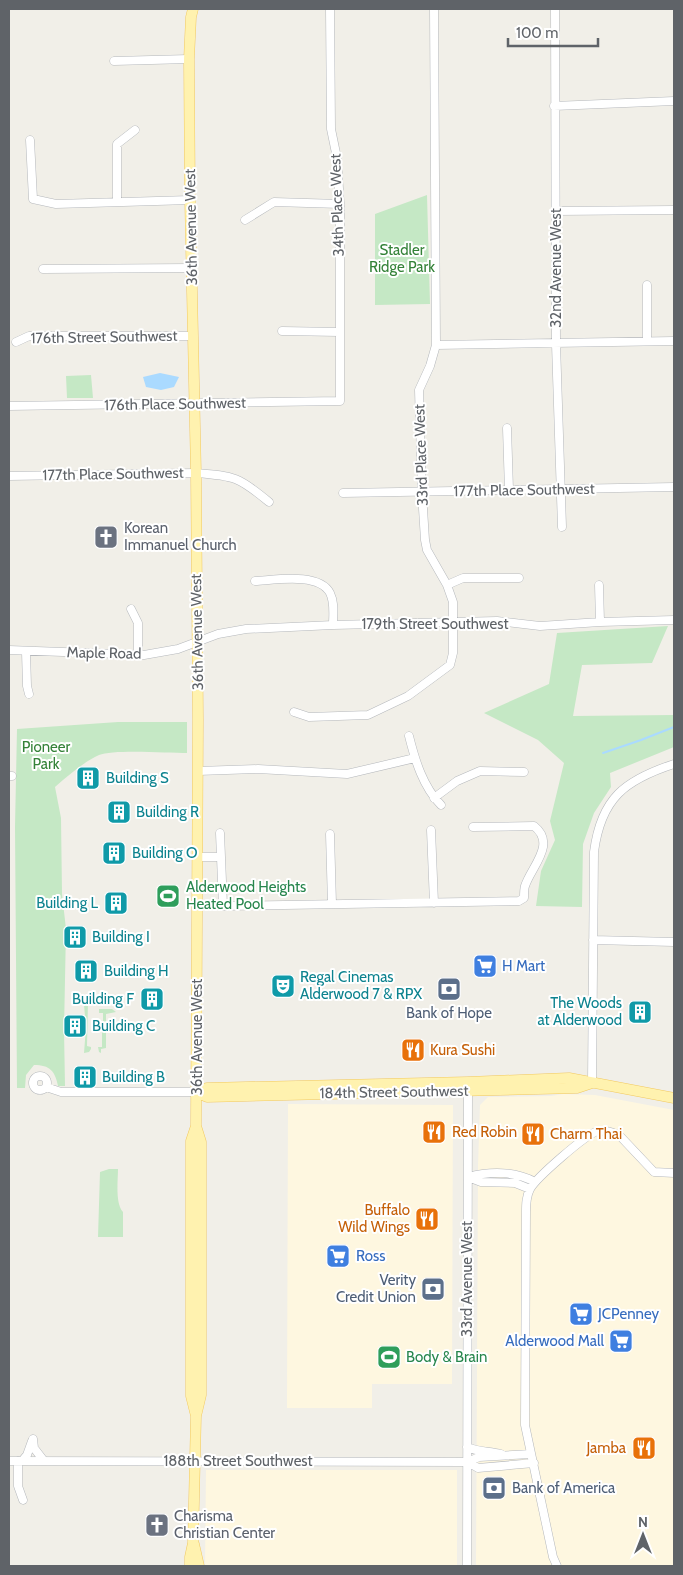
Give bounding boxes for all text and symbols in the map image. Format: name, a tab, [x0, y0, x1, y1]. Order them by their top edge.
scale bar	[508, 15, 598, 47]
text: 100 m	[516, 24, 558, 42]
street label: 34th Place West	[326, 153, 348, 257]
street label: 36th Avenue West	[181, 169, 201, 285]
street label: 32nd Avenue West	[547, 208, 565, 328]
park label: Stadler Ridge Park	[369, 241, 435, 276]
street label: 176th Street Southwest	[30, 327, 178, 347]
street label: 176th Place Southwest	[104, 394, 246, 414]
street label: 33rd Place West	[410, 404, 432, 506]
street label: 177th Place Southwest	[42, 464, 184, 484]
street label: 177th Place Southwest	[453, 480, 595, 500]
place label: Korean Immanuel Church	[124, 519, 237, 554]
church icon: Korean Immanuel Church	[93, 524, 119, 550]
street label: 36th Avenue West	[187, 574, 207, 690]
street label: 179th Street Southwest	[361, 615, 509, 633]
street label: Maple Road	[66, 643, 142, 663]
park label: Pioneer Park	[22, 738, 70, 773]
building icon: Building S	[75, 765, 101, 791]
place label: Building S	[106, 769, 169, 787]
building icon: Building R	[106, 799, 132, 825]
place label: Building R	[136, 803, 199, 821]
building icon: Building O	[101, 840, 127, 866]
place label: Building O	[132, 844, 198, 862]
place label: Alderwood Heights Heated Pool	[186, 878, 306, 913]
sports icon: Alderwood Heights Heated Pool	[155, 883, 181, 909]
building icon: Building L	[103, 890, 129, 916]
place label: Building L	[36, 894, 98, 912]
building icon: Building I	[62, 924, 88, 950]
place label: Building I	[92, 928, 150, 946]
supermarket icon: H Mart	[472, 953, 498, 979]
place label: H Mart	[502, 957, 545, 975]
building icon: Building H	[73, 958, 99, 984]
place label: Building H	[104, 962, 169, 980]
place label: Regal Cinemas Alderwood 7 & RPX	[300, 968, 422, 1003]
theatre icon: Regal Cinemas Alderwood 7 & RPX	[270, 973, 296, 999]
bank icon: Bank of Hope	[436, 976, 462, 1002]
street label: 36th Avenue West	[188, 979, 206, 1095]
building icon: Building F	[139, 986, 165, 1012]
place label: Building F	[72, 990, 134, 1008]
place label: The Woods at Alderwood	[538, 994, 622, 1029]
building icon: The Woods at Alderwood	[627, 999, 653, 1025]
place label: Bank of Hope	[406, 1004, 492, 1022]
building icon: Building C	[62, 1013, 88, 1039]
place label: Building C	[92, 1017, 155, 1035]
restaurant icon: Kura Sushi	[400, 1037, 426, 1063]
place label: Kura Sushi	[430, 1041, 495, 1059]
building icon: Building B	[72, 1064, 98, 1090]
place label: Building B	[102, 1068, 165, 1086]
street label: 184th Street Southwest	[319, 1082, 469, 1102]
restaurant icon: Red Robin	[421, 1119, 447, 1145]
restaurant icon: Charm Thai	[520, 1121, 546, 1147]
place label: Red Robin	[452, 1123, 517, 1141]
place label: Charm Thai	[550, 1125, 622, 1143]
place label: Buffalo Wild Wings	[338, 1201, 410, 1236]
restaurant icon: Buffalo Wild Wings	[414, 1206, 440, 1232]
street label: 33rd Avenue West	[458, 1221, 476, 1337]
supermarket icon: Ross	[325, 1243, 351, 1269]
place label: Ross	[356, 1247, 385, 1265]
place label: Verity Credit Union	[336, 1271, 416, 1306]
bank icon: Verity Credit Union	[420, 1276, 446, 1302]
supermarket icon: JCPenney	[568, 1301, 594, 1327]
place label: JCPenney	[597, 1305, 660, 1323]
supermarket icon: Alderwood Mall	[608, 1328, 634, 1354]
place label: Alderwood Mall	[505, 1332, 604, 1350]
sports icon: Body & Brain	[376, 1344, 402, 1370]
place label: Body & Brain	[406, 1348, 487, 1366]
restaurant icon: Jamba	[631, 1435, 657, 1461]
place label: Jamba	[585, 1439, 627, 1457]
street label: 188th Street Southwest	[163, 1452, 313, 1470]
bank icon: Bank of America	[481, 1475, 507, 1501]
place label: Bank of America	[512, 1479, 616, 1497]
place label: Charisma Christian Center	[174, 1507, 275, 1542]
north arrow	[618, 1510, 668, 1560]
church icon: Charisma Christian Center	[144, 1512, 170, 1538]
text: N	[638, 1513, 648, 1531]

